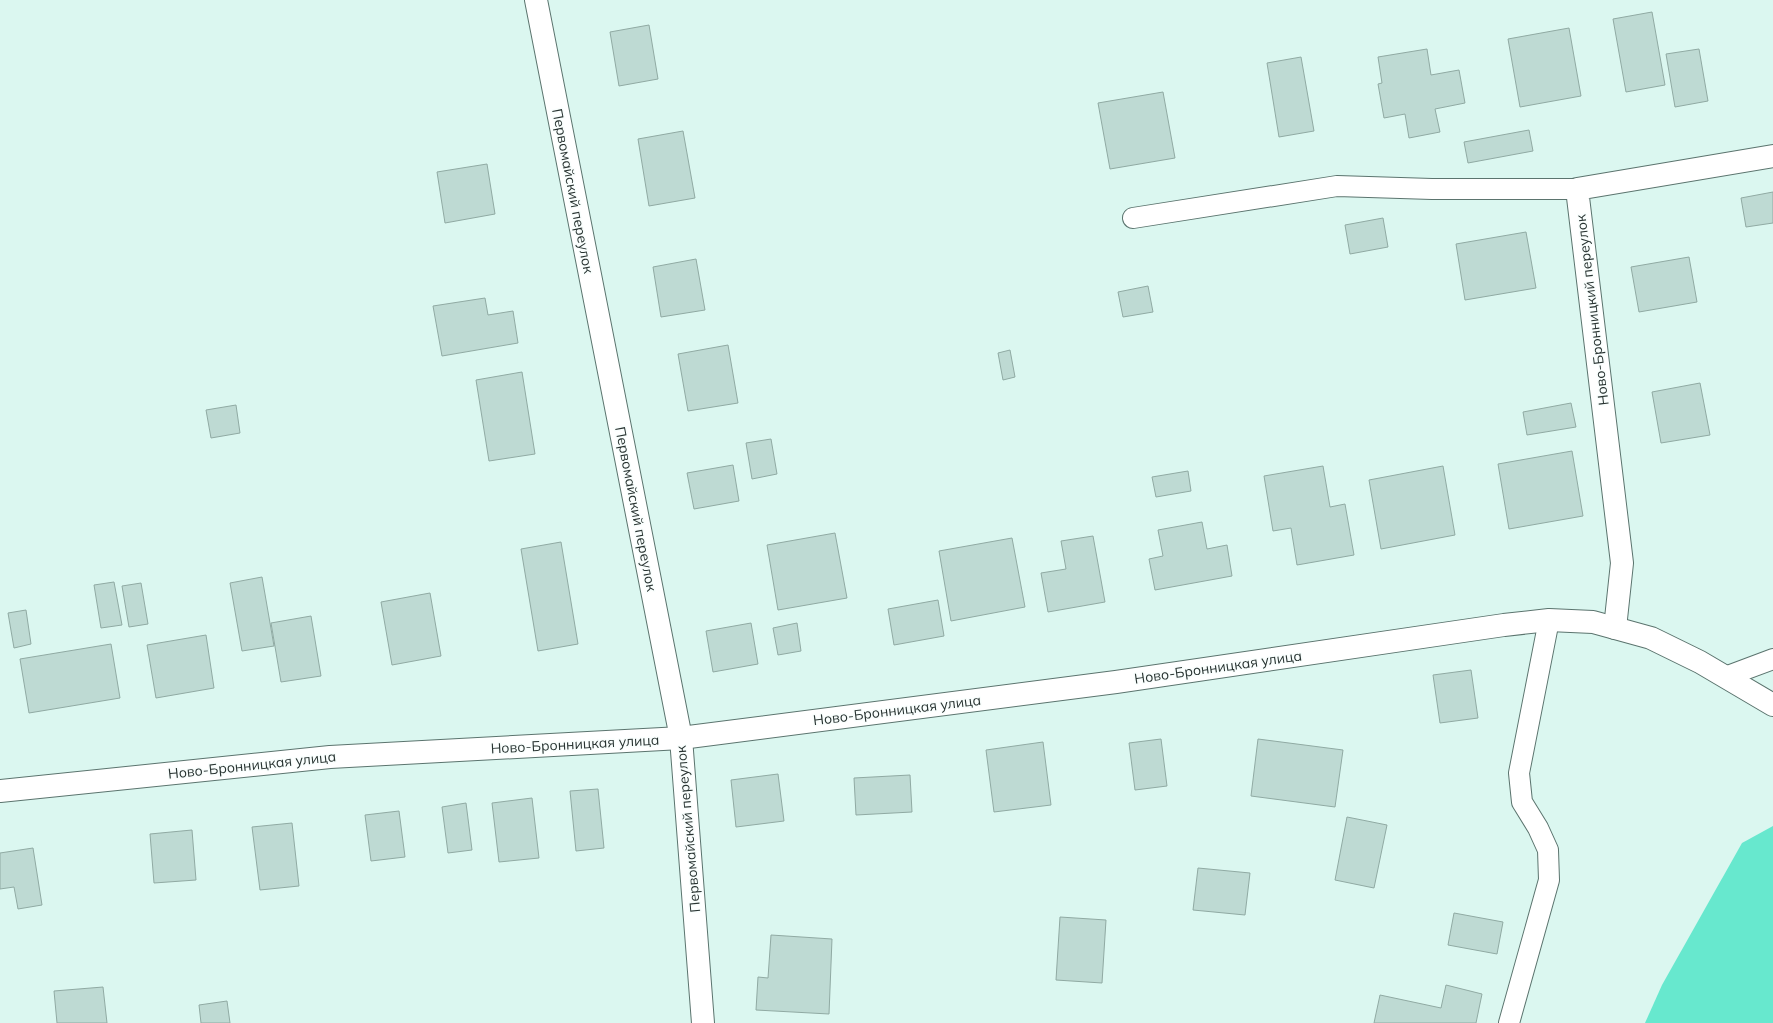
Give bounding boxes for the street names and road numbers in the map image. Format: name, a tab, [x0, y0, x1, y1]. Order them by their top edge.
street label: Первомайский переулок	[548, 107, 598, 275]
street label: Ново-Бронницкий переулок	[1571, 213, 1613, 406]
street label: Первомайский переулок	[611, 425, 661, 593]
street label: Ново-Бронницкая улица	[1133, 646, 1303, 688]
street label: Ново-Бронницкая улица	[812, 691, 982, 729]
street label: Ново-Бронницкая улица	[490, 731, 660, 757]
street label: Первомайский переулок	[672, 744, 704, 913]
street label: Ново-Бронницкая улица	[167, 747, 337, 783]

